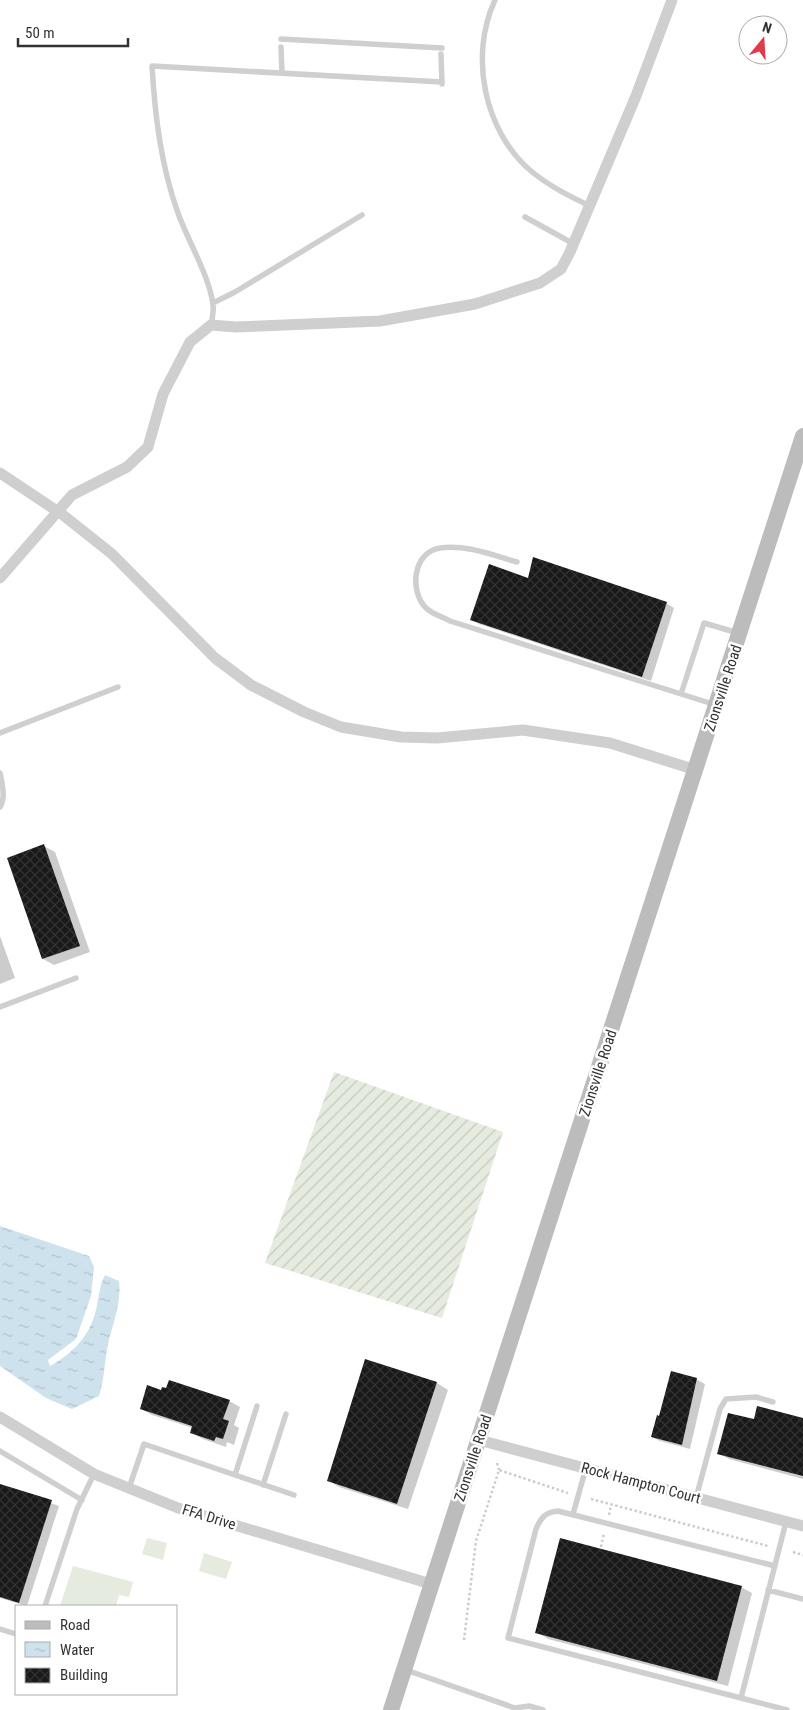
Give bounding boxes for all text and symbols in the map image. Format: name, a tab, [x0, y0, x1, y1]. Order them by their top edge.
scale bar	[18, 15, 128, 47]
north arrow	[738, 15, 788, 65]
text: N	[760, 19, 774, 37]
text: 50 m	[25, 24, 55, 42]
street label: Zionsville Road	[700, 642, 746, 734]
street label: Zionsville Road	[575, 1027, 621, 1119]
street label: Zionsville Road	[450, 1412, 496, 1504]
street label: Rock Hampton Court	[579, 1458, 703, 1508]
street label: FFA Drive	[180, 1500, 238, 1534]
legend	[15, 1605, 178, 1695]
text: Road	[60, 1616, 90, 1634]
text: Water	[60, 1641, 95, 1659]
text: Building	[60, 1666, 108, 1684]

